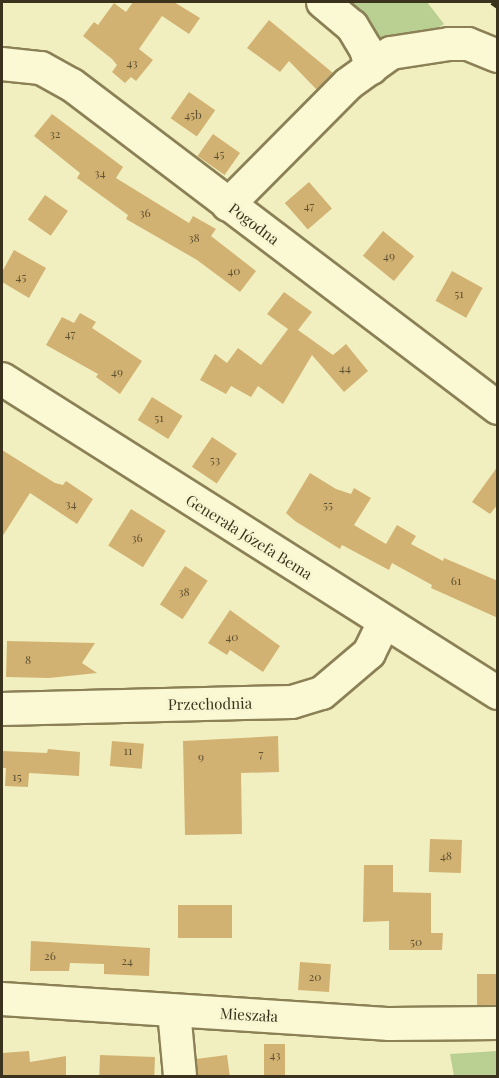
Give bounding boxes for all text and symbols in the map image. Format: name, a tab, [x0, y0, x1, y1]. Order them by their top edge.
house number: 43	[126, 56, 138, 70]
house number: 45b	[184, 108, 202, 122]
house number: 32	[49, 127, 61, 141]
house number: 45	[214, 147, 224, 161]
house number: 34	[94, 166, 106, 180]
street label: Pogodna	[225, 199, 283, 249]
house number: 47	[304, 199, 314, 213]
house number: 36	[139, 206, 151, 220]
house number: 38	[188, 231, 200, 245]
house number: 49	[383, 249, 395, 263]
house number: 40	[227, 264, 241, 278]
house number: 45	[16, 270, 26, 284]
house number: 51	[454, 287, 464, 301]
house number: 47	[65, 327, 75, 341]
house number: 44	[339, 361, 351, 375]
house number: 49	[111, 365, 123, 379]
house number: 51	[154, 411, 164, 425]
house number: 53	[210, 453, 220, 467]
street label: Generała Józefa Bema	[182, 491, 316, 583]
house number: 34	[65, 497, 77, 511]
house number: 55	[323, 498, 333, 512]
house number: 36	[131, 531, 143, 545]
house number: 61	[451, 574, 461, 588]
house number: 38	[178, 585, 190, 599]
house number: 40	[225, 630, 239, 644]
house number: 8	[25, 653, 31, 667]
street label: Przechodnia	[168, 694, 252, 714]
house number: 11	[124, 744, 132, 758]
house number: 7	[259, 747, 263, 761]
house number: 9	[198, 750, 204, 764]
house number: 15	[12, 770, 22, 784]
house number: 48	[440, 849, 452, 863]
house number: 50	[410, 935, 422, 949]
house number: 26	[44, 949, 56, 963]
house number: 24	[121, 954, 133, 968]
house number: 20	[309, 970, 321, 984]
street label: Mieszała	[220, 1004, 278, 1026]
house number: 43	[269, 1048, 281, 1062]

